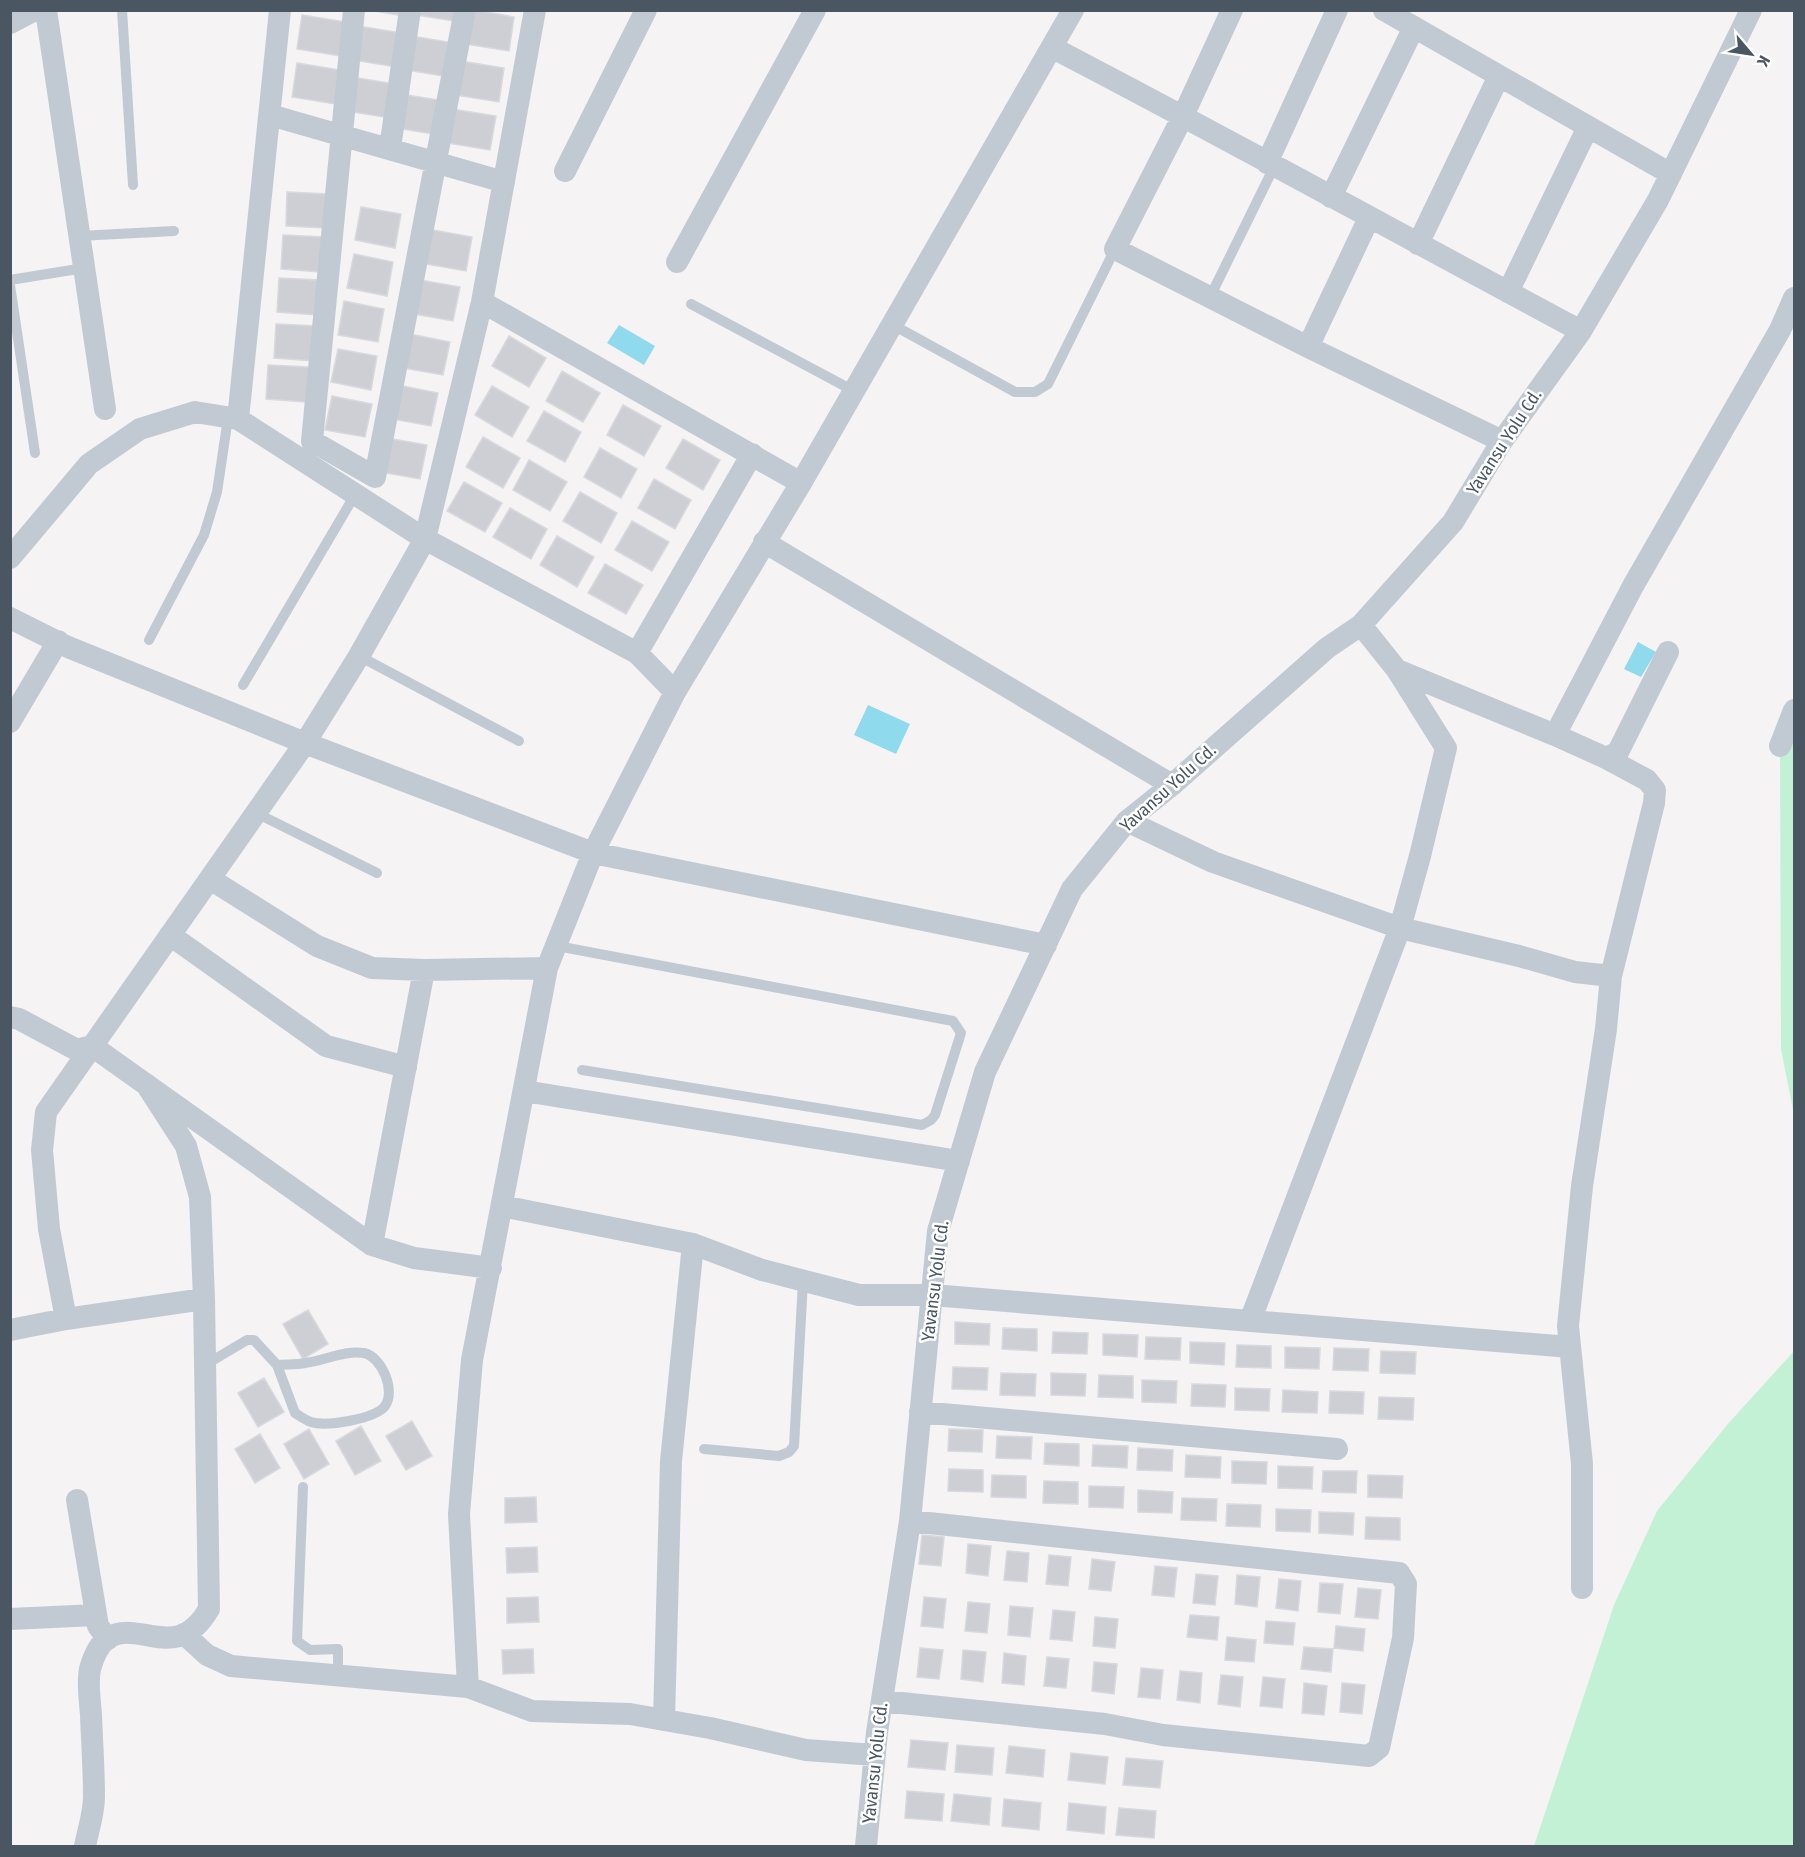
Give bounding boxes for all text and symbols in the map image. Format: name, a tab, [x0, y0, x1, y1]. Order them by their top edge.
north arrow	[1721, 24, 1781, 84]
text: K	[1753, 52, 1774, 70]
street label: Yavansu Yolu Cd.	[1462, 385, 1546, 499]
street label: Yavansu Yolu Cd.	[1115, 739, 1221, 837]
street label: Yavansu Yolu Cd.	[917, 1219, 953, 1343]
street label: Yavansu Yolu Cd.	[858, 1701, 892, 1825]

